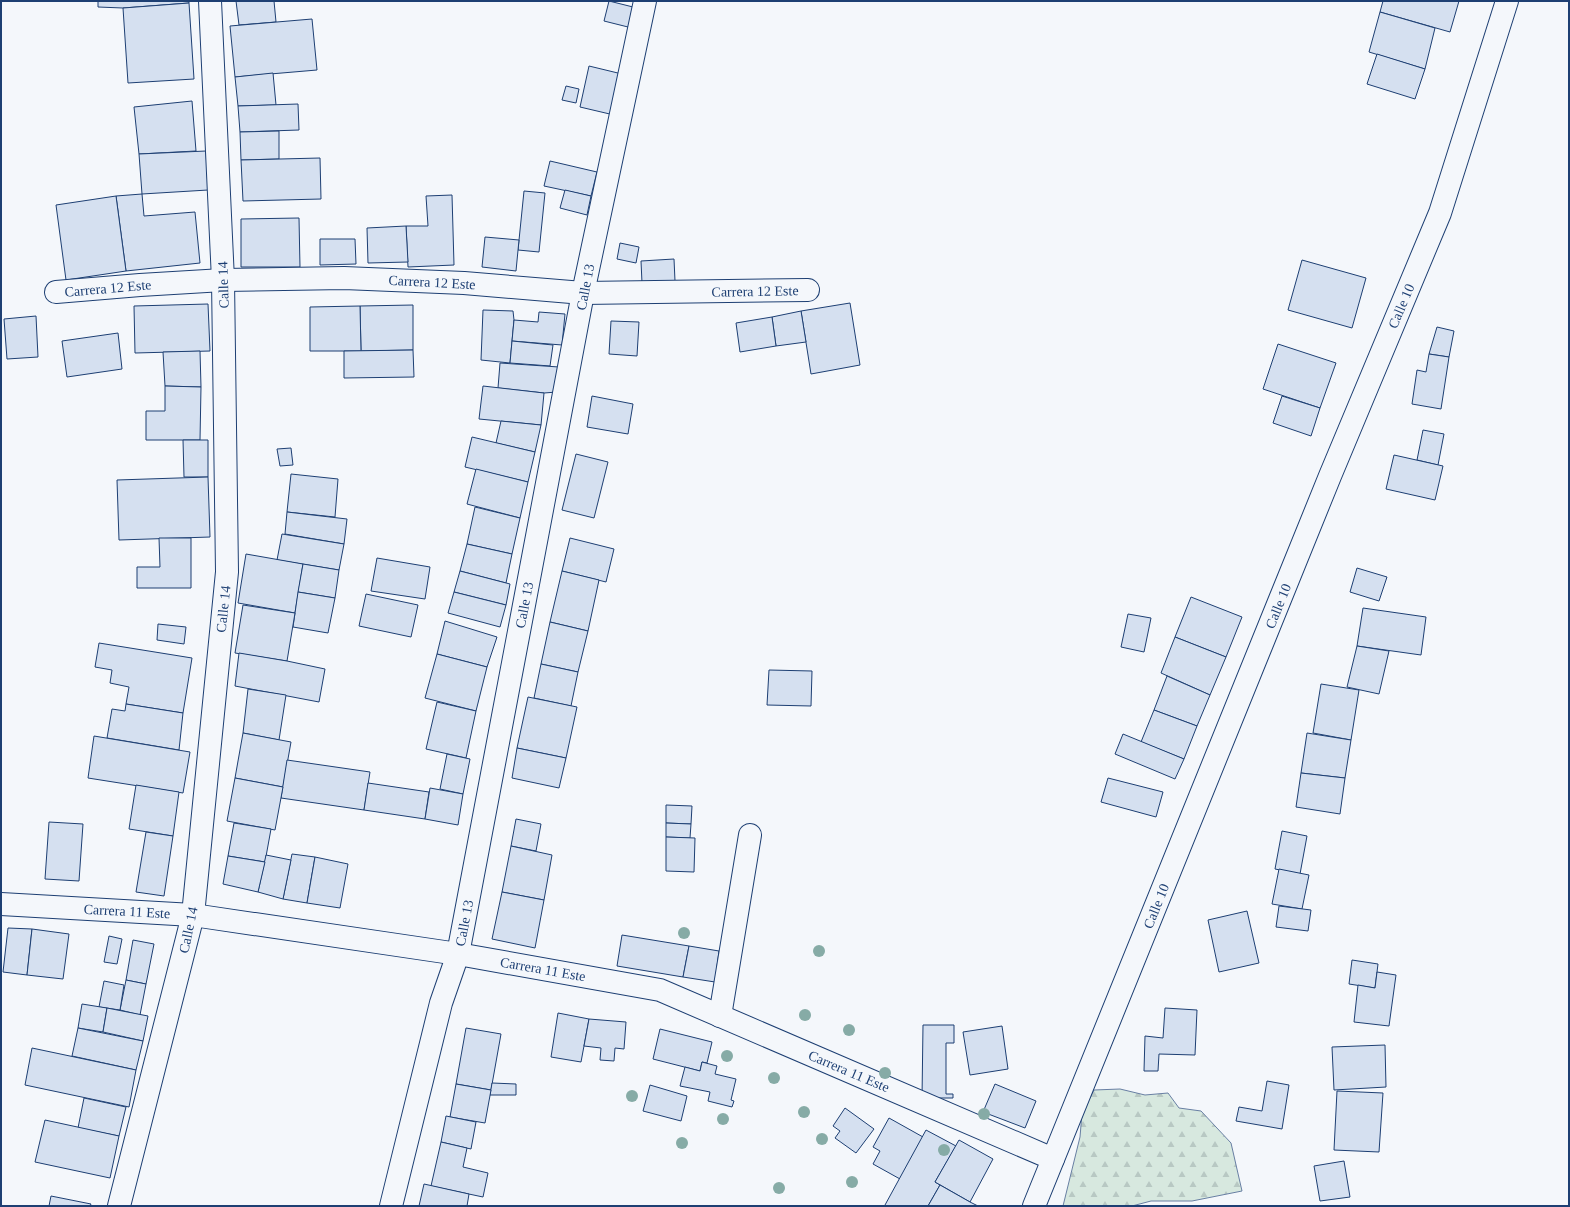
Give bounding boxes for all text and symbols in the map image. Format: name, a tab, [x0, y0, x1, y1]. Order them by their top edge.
street label: Calle 14	[215, 261, 232, 309]
street label: Calle 13	[574, 263, 597, 312]
street label: Carrera 12 Este	[388, 273, 476, 292]
street label: Carrera 12 Este	[64, 277, 152, 300]
street label: Calle 10	[1385, 282, 1418, 331]
street label: Carrera 12 Este	[711, 283, 799, 300]
street label: Calle 13	[513, 581, 536, 630]
street label: Calle 10	[1263, 582, 1294, 631]
street label: Calle 14	[214, 585, 233, 633]
street label: Calle 10	[1141, 882, 1172, 931]
street label: Calle 13	[453, 899, 476, 948]
street label: Carrera 11 Este	[83, 902, 171, 921]
street label: Calle 14	[176, 906, 201, 955]
street label: Carrera 11 Este	[499, 955, 587, 984]
street label: Carrera 11 Este	[806, 1048, 892, 1095]

